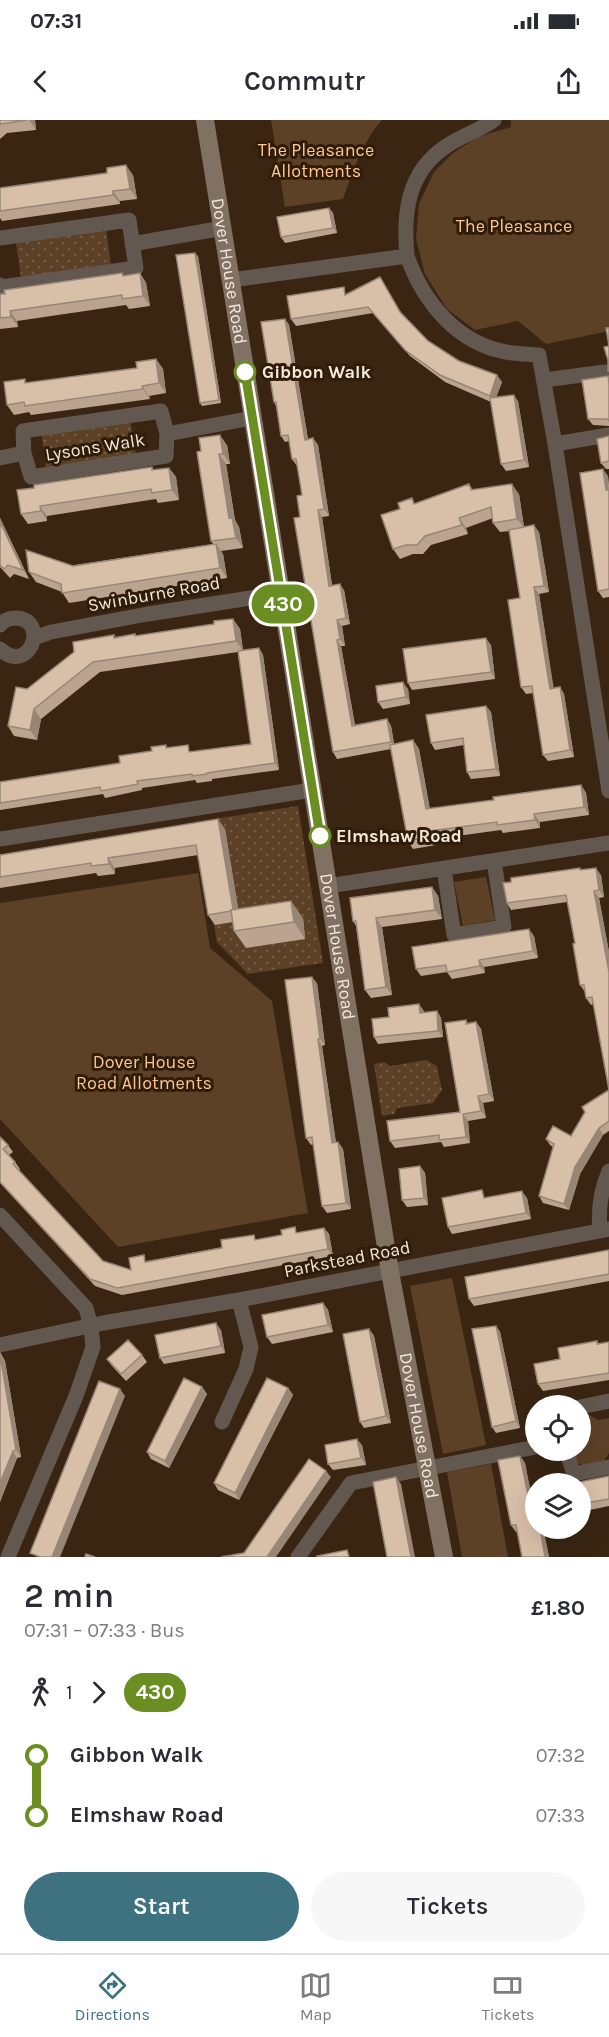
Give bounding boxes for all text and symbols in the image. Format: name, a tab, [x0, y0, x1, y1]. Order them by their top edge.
text: 07:31	[30, 8, 82, 34]
icon: back	[24, 65, 57, 98]
text: Commutr	[244, 65, 365, 97]
icon: share	[552, 65, 585, 98]
park label: The Pleasance Allotments	[258, 139, 374, 182]
street label: Dover House Road	[207, 196, 252, 346]
park label: The Pleasance	[456, 215, 572, 237]
marker: Gibbon Walk	[234, 361, 256, 383]
place label: Gibbon Walk	[262, 361, 371, 383]
street label: Lysons Walk	[44, 428, 146, 466]
street label: Swinburne Road	[86, 572, 222, 616]
line badge: 430	[248, 584, 318, 624]
text: 430	[264, 592, 302, 616]
marker: Elmshaw Road	[309, 825, 331, 847]
place label: Elmshaw Road	[336, 825, 462, 847]
street label: Dover House Road	[315, 872, 360, 1021]
park label: Dover House Road Allotments	[76, 1051, 212, 1094]
street label: Parkstead Road	[282, 1236, 412, 1282]
street label: Dover House Road	[394, 1351, 444, 1500]
map controls	[525, 1395, 591, 1539]
button: locate	[525, 1395, 591, 1461]
button: layers	[525, 1473, 591, 1539]
text: 2 min	[24, 1577, 114, 1615]
text: £1.80	[531, 1595, 585, 1621]
text: 07:31 – 07:33 · Bus	[24, 1619, 185, 1642]
icon: walk	[24, 1676, 57, 1709]
icon: forward	[82, 1676, 115, 1709]
text: 430	[136, 1680, 174, 1704]
text: 1	[66, 1681, 73, 1704]
text: Gibbon Walk	[70, 1742, 203, 1768]
text: 07:32	[536, 1744, 585, 1767]
text: Elmshaw Road	[70, 1802, 224, 1828]
text: 07:33	[536, 1804, 585, 1827]
button: Start	[24, 1872, 299, 1941]
button: Tickets	[311, 1872, 585, 1941]
tab: Directions	[75, 1969, 150, 2024]
tab: Map	[299, 1969, 332, 2024]
tab: Tickets	[482, 1969, 534, 2024]

